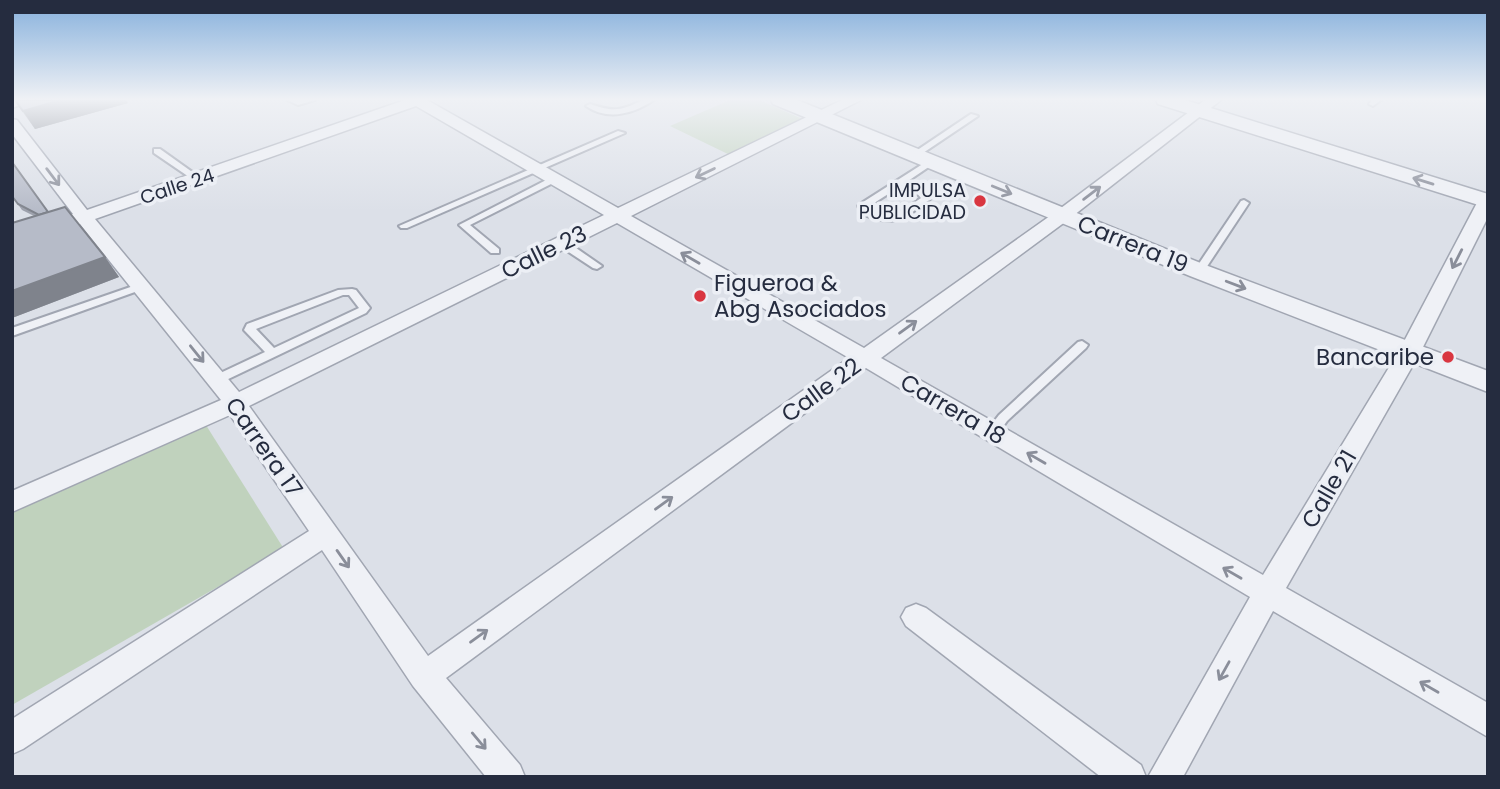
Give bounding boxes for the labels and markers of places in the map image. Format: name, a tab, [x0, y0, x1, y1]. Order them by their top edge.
place label: IMPULSA PUBLICIDAD	[859, 177, 966, 226]
marker: IMPULSA PUBLICIDAD	[972, 193, 988, 209]
place label: Figueroa & Abg Asociados	[714, 267, 886, 325]
marker: Figueroa & Abg Asociados	[692, 288, 708, 304]
place label: Bancaribe	[1316, 341, 1434, 373]
marker: Bancaribe	[1440, 349, 1456, 365]

